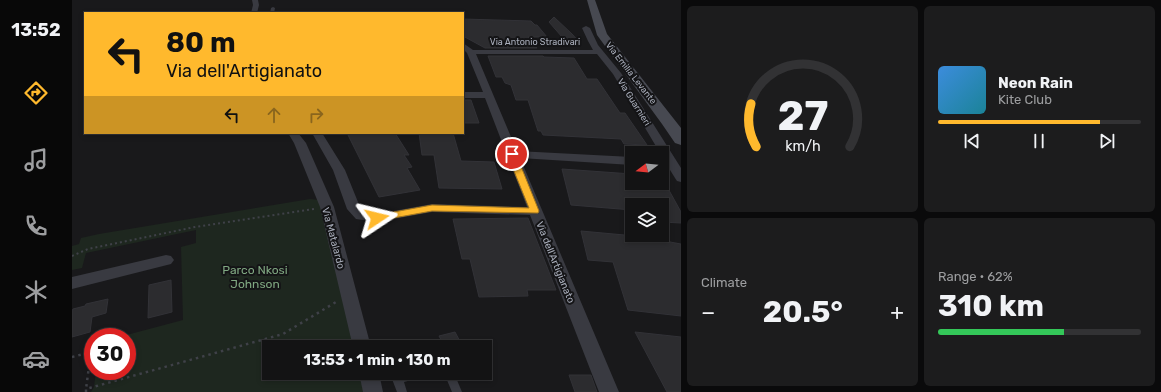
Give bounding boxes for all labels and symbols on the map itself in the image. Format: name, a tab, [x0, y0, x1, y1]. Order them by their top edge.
street label: Via Antonio Stradivari	[490, 37, 580, 47]
street label: Via Emilia Levante	[604, 40, 658, 106]
street label: Via Guarnieri	[616, 77, 652, 127]
pin	[495, 137, 529, 171]
north arrow	[625, 146, 669, 190]
position arrow	[356, 197, 398, 239]
street label: Via Matalardo	[319, 206, 347, 271]
street label: Via dell'Artigianato	[533, 220, 577, 305]
park label: Parco Nkosi Johnson	[222, 263, 288, 291]
speed limit sign: 30	[84, 328, 136, 380]

